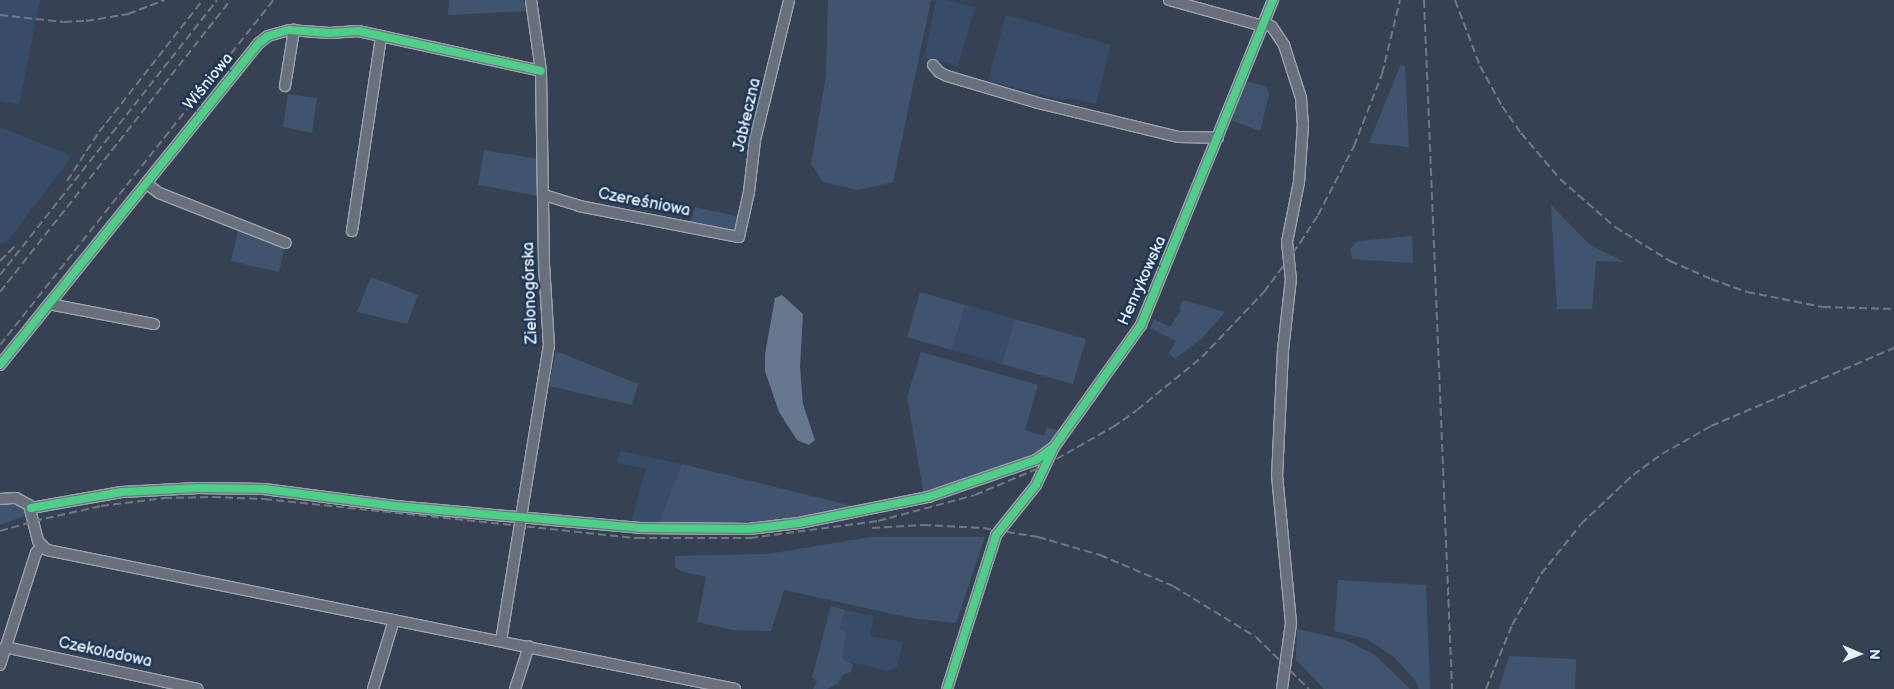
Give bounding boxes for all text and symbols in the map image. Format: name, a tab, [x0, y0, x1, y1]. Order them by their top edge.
street label: Wiśniowa	[180, 50, 238, 114]
street label: Jabłeczna	[730, 76, 766, 154]
street label: Czereśniowa	[596, 185, 692, 221]
street label: Henrykowska	[1115, 233, 1171, 329]
street label: Zielonogórska	[520, 241, 542, 345]
north arrow	[1834, 629, 1884, 679]
street label: Czekoladowa	[56, 634, 154, 672]
text: N	[1866, 649, 1883, 660]

